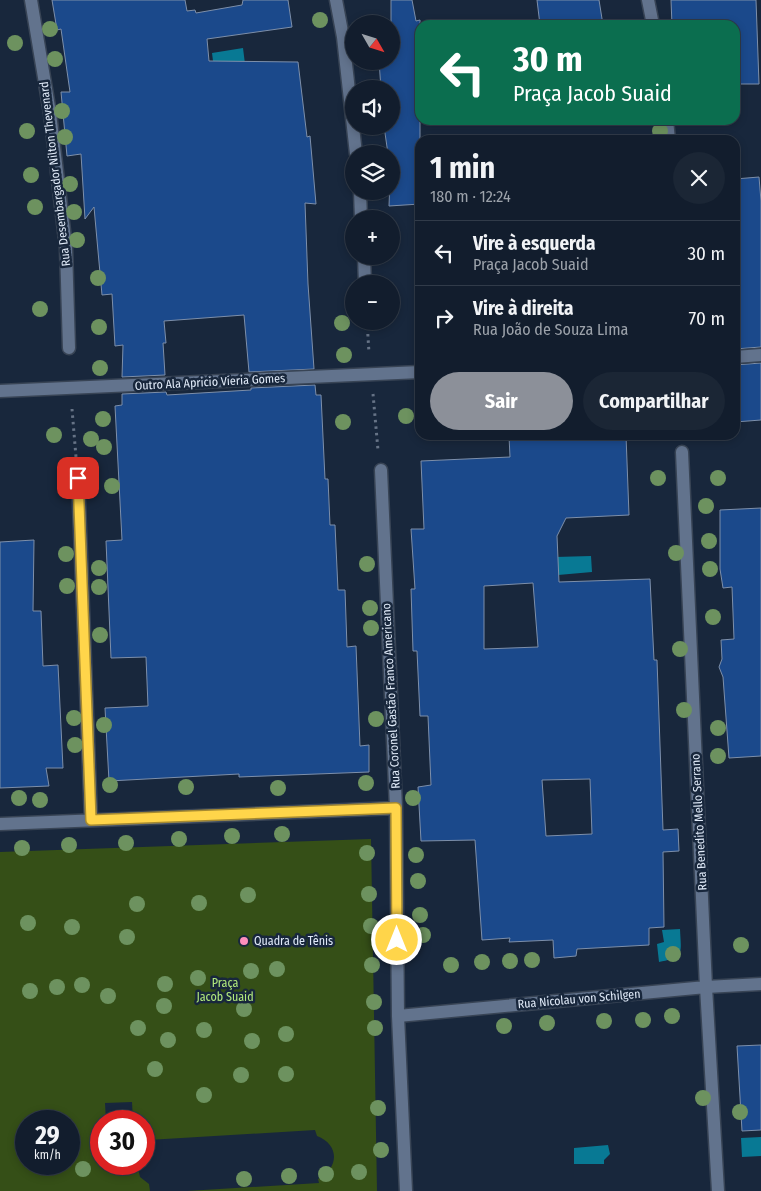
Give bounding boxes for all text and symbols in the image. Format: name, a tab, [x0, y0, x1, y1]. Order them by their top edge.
north arrow	[345, 15, 400, 70]
map controls	[345, 15, 400, 330]
text: 30 m	[513, 38, 583, 80]
icon: left	[430, 40, 495, 105]
button: sound	[345, 80, 400, 135]
text: Praça Jacob Suaid	[513, 80, 672, 107]
street label: Rua Desembargador Nilton Thevenard	[37, 81, 73, 267]
button: layers	[345, 145, 400, 200]
text: 1 min	[430, 150, 495, 186]
button: close	[673, 152, 725, 204]
text: 180 m · 12:24	[430, 187, 511, 206]
button: +	[345, 210, 400, 265]
text: Vire à esquerda	[473, 232, 595, 255]
icon: left	[430, 239, 458, 267]
text: 30 m	[687, 242, 725, 265]
text: Praça Jacob Suaid	[473, 255, 588, 274]
button: −	[345, 275, 400, 330]
text: Vire à direita	[473, 297, 574, 320]
icon: right	[430, 304, 458, 332]
text: 70 m	[689, 307, 725, 330]
text: Rua João de Souza Lima	[473, 320, 628, 339]
street label: Outro Ala Apricio Vieria Gomes	[134, 371, 286, 393]
button: Sair	[430, 372, 573, 430]
button: Compartilhar	[583, 372, 725, 430]
pin	[57, 457, 99, 499]
icon: arrive	[64, 464, 92, 492]
street label: Rua Coronel Gastão Franco Americano	[379, 603, 403, 789]
street label: Rua Benedito Mello Serrano	[688, 753, 710, 891]
position arrow	[370, 913, 422, 965]
place label: Quadra de Tênis	[254, 934, 333, 948]
marker: Quadra de Tênis	[238, 935, 250, 947]
park label: Praça Jacob Suaid	[196, 976, 254, 1004]
street label: Rua Nicolau von Schilgen	[517, 987, 641, 1011]
speed limit sign: 30	[90, 1110, 155, 1175]
text: 29	[35, 1121, 60, 1151]
text: km/h	[34, 1148, 61, 1162]

